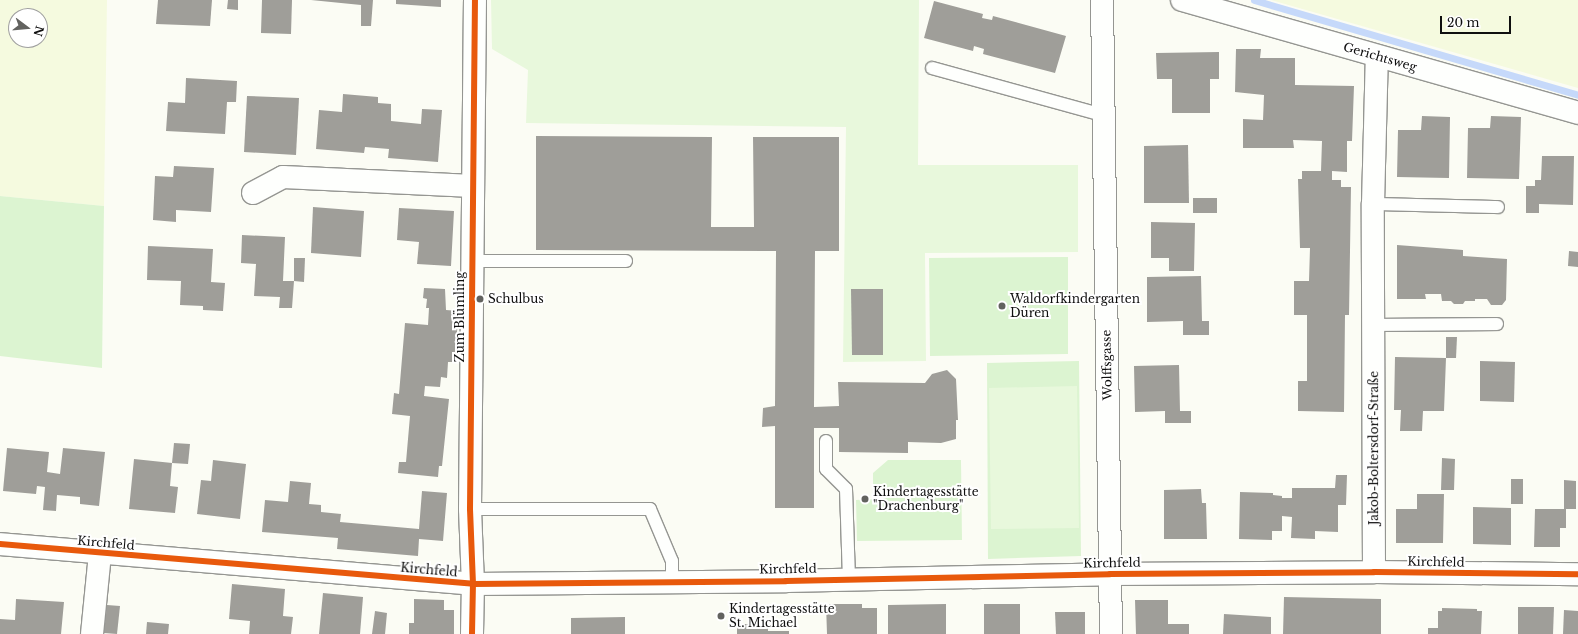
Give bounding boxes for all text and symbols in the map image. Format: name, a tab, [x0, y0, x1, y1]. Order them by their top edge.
north arrow	[8, 8, 48, 48]
scale bar	[1442, 8, 1513, 34]
text: 20 m	[1447, 15, 1479, 30]
text: N	[30, 24, 47, 38]
street label: Gerichtsweg	[1342, 40, 1418, 74]
street label: Zum Blümling	[453, 272, 467, 362]
place label: Schulbus	[488, 292, 544, 306]
place label: Waldorfkindergarten Düren	[1010, 292, 1140, 320]
marker: Schulbus	[475, 294, 485, 304]
marker: Waldorfkindergarten Düren	[997, 301, 1007, 311]
street label: Wolffsgasse	[1099, 330, 1115, 400]
street label: Jakob-Boltersdorf-Straße	[1367, 371, 1381, 525]
place label: Kindertagesstätte "Drachenburg"	[873, 485, 979, 513]
marker: Kindertagesstätte "Drachenburg"	[860, 494, 870, 504]
street label: Kirchfeld	[77, 533, 135, 553]
street label: Kirchfeld	[1407, 554, 1465, 570]
street label: Kirchfeld	[1083, 555, 1141, 571]
street label: Kirchfeld	[400, 560, 458, 580]
street label: Kirchfeld	[759, 561, 817, 577]
place label: Kindertagesstätte St. Michael	[729, 602, 835, 630]
marker: Kindertagesstätte St. Michael	[716, 611, 726, 621]

